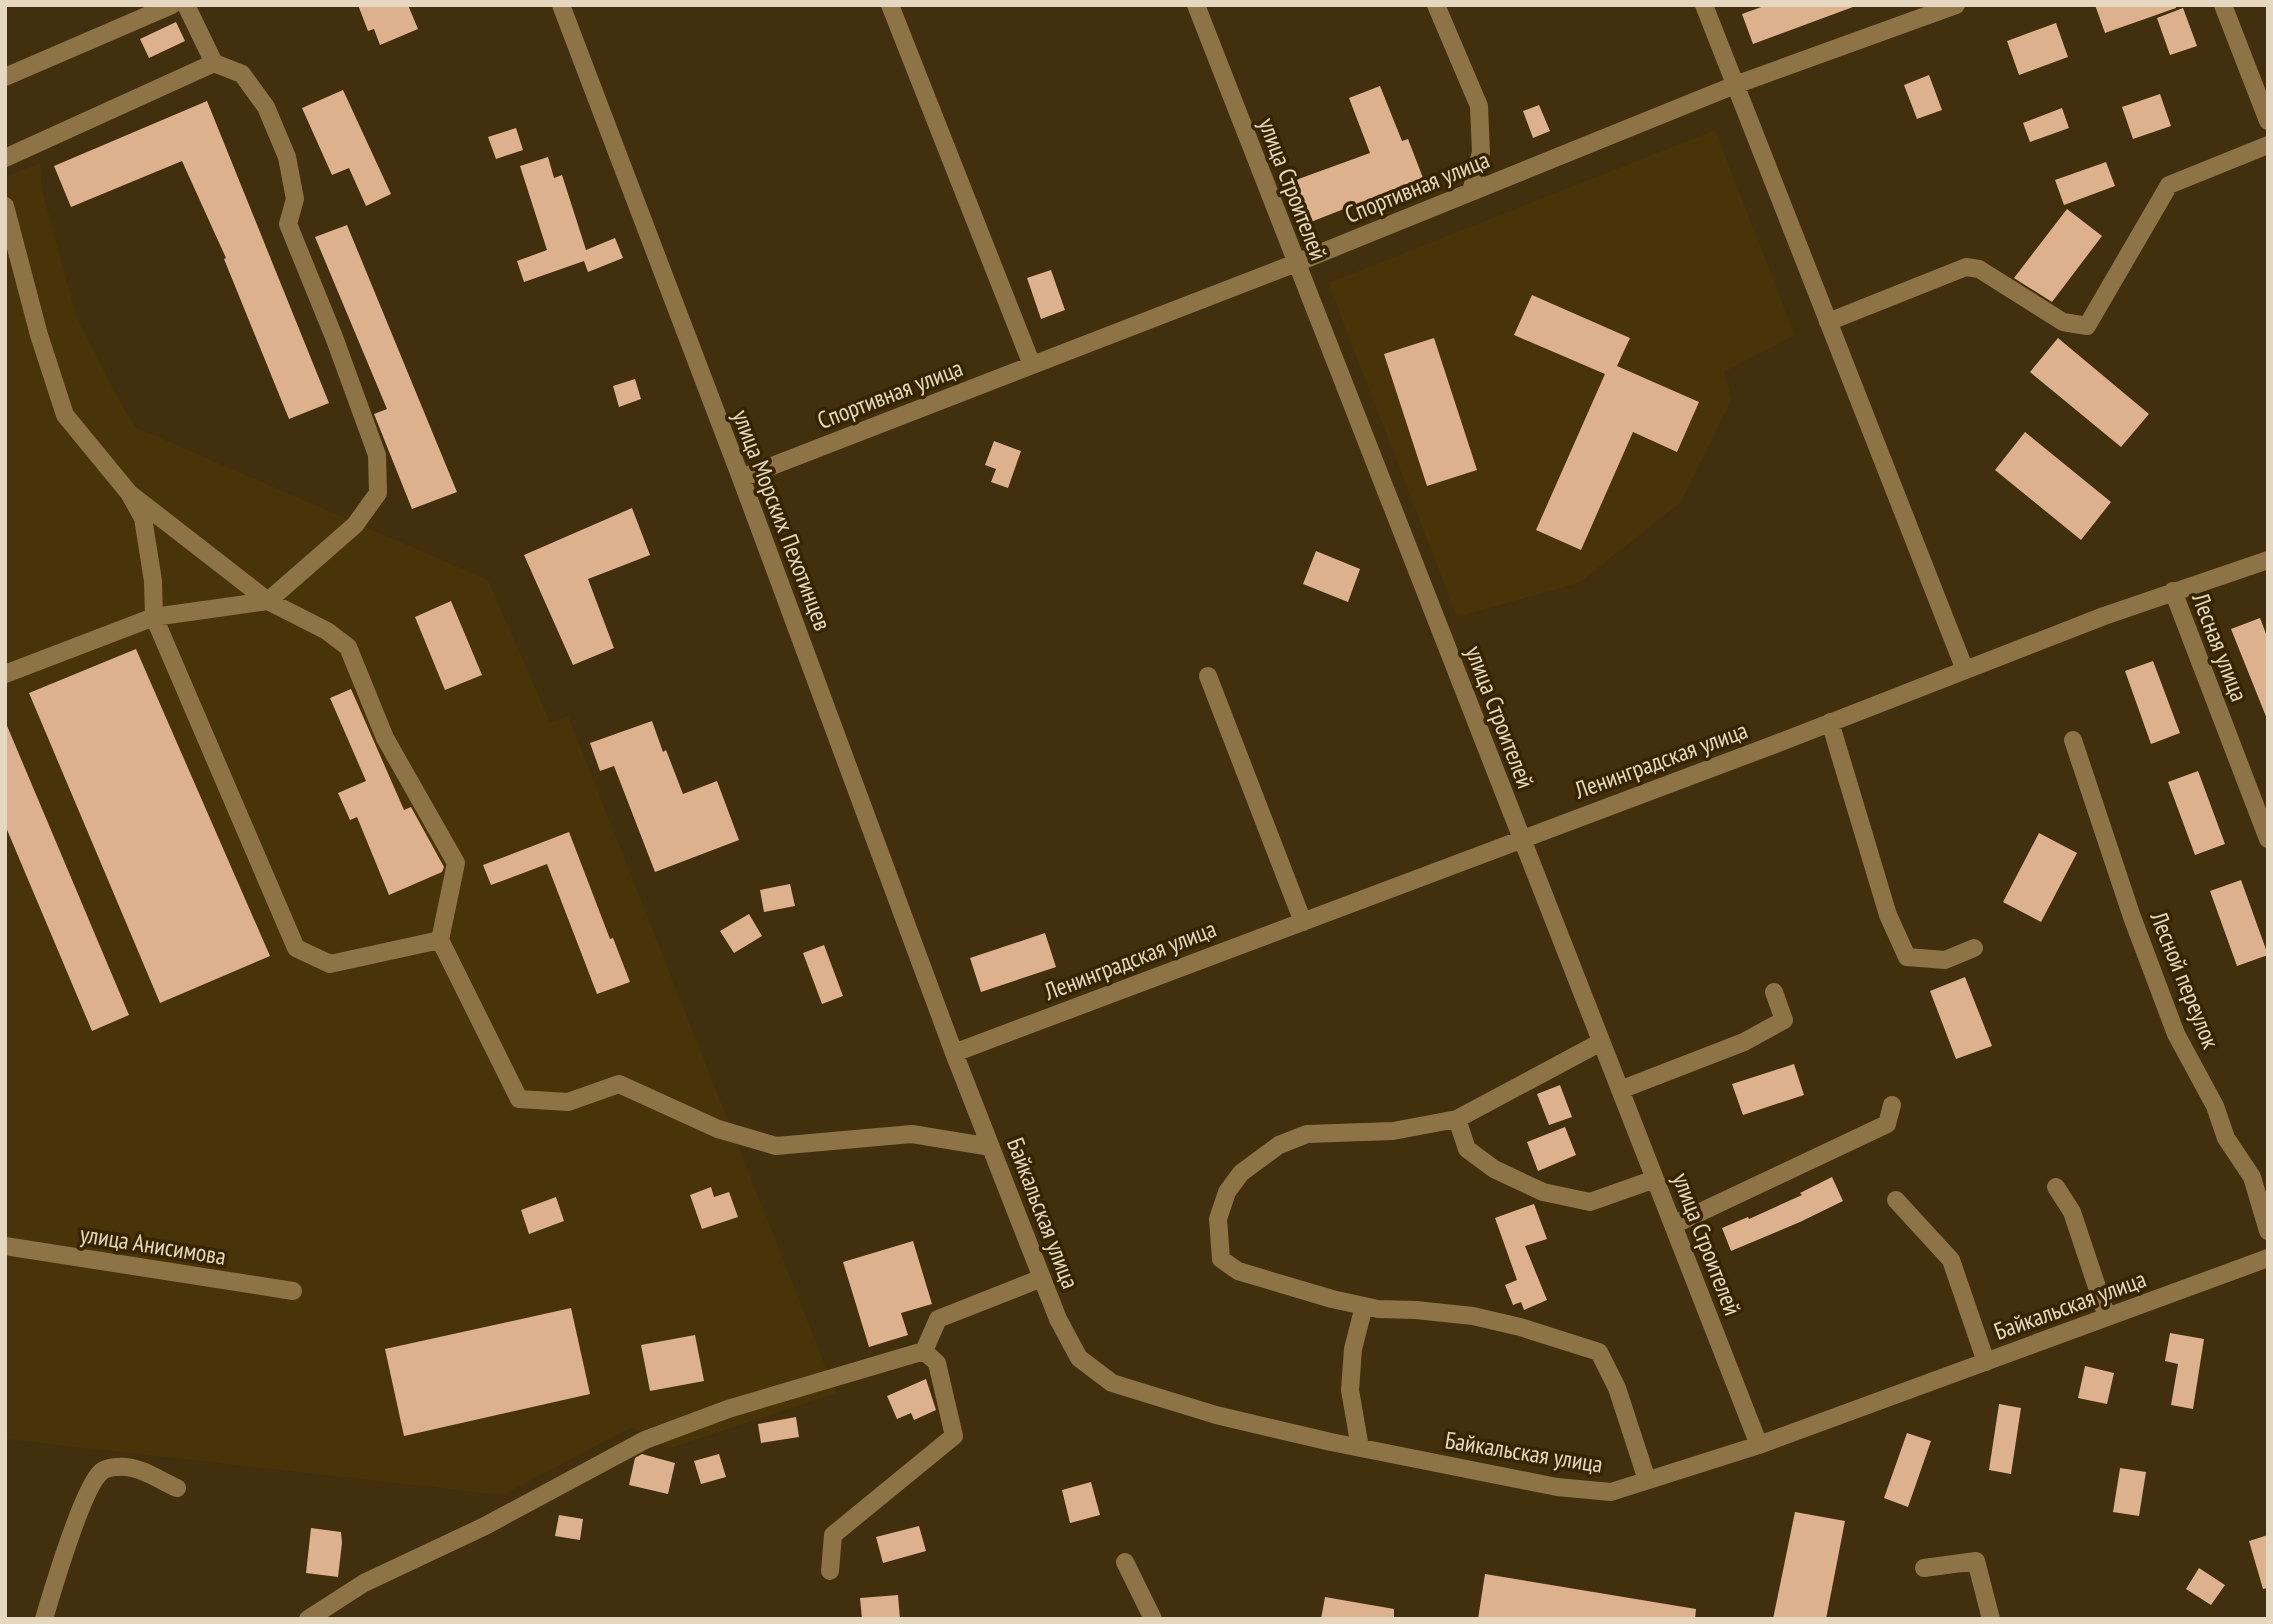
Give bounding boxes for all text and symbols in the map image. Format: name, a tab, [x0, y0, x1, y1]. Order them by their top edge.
street label: улица Строителей	[1252, 113, 1334, 265]
street label: Спортивная улица	[1340, 144, 1494, 230]
street label: Спортивная улица	[813, 352, 967, 436]
street label: улица Морских Пехотинцев	[726, 405, 838, 635]
street label: Лесная улица	[2185, 587, 2255, 706]
street label: улица Строителей	[1459, 641, 1541, 793]
street label: Ленинградская улица	[1569, 714, 1752, 806]
street label: Лесной переулок	[2143, 906, 2227, 1054]
street label: Ленинградская улица	[1039, 913, 1220, 1007]
street label: Байкальская улица	[1000, 1133, 1086, 1293]
street label: улица Строителей	[1666, 1168, 1748, 1320]
street label: улица Анисимова	[78, 1218, 228, 1272]
street label: Байкальская улица	[1990, 1263, 2150, 1347]
street label: Байкальская улица	[1443, 1424, 1605, 1480]

